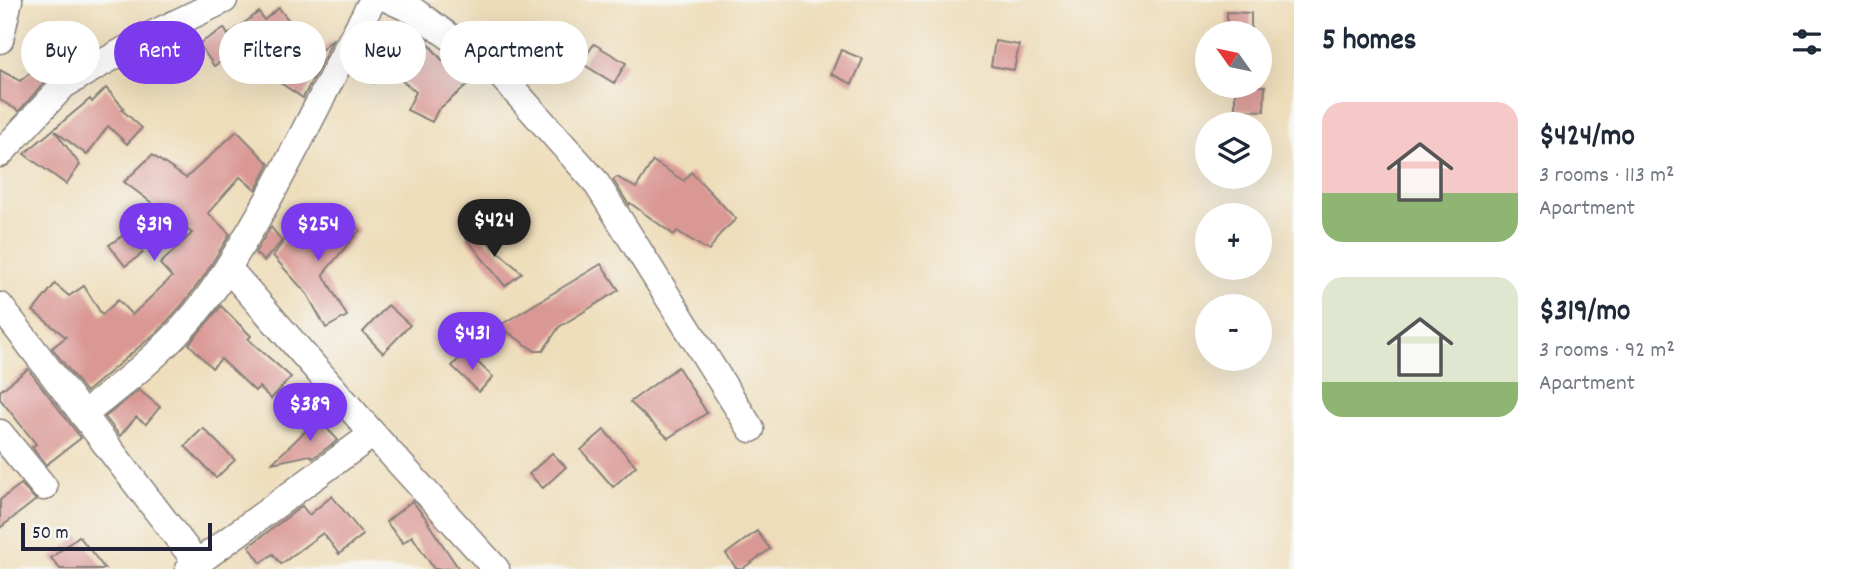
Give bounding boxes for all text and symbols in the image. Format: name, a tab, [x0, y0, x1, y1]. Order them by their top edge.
chip: Buy	[21, 21, 100, 84]
chip: Rent	[114, 21, 205, 84]
chip: Filters	[219, 21, 326, 84]
chip: New	[340, 21, 426, 84]
chip: Apartment	[440, 21, 588, 84]
north arrow	[1195, 21, 1272, 98]
map controls	[1195, 21, 1272, 371]
text: 5 homes	[1322, 21, 1416, 64]
icon: filters	[1788, 23, 1826, 61]
button: layers	[1195, 112, 1272, 189]
text: $424/mo	[1539, 117, 1635, 160]
icon: home	[1378, 130, 1462, 214]
text: 3 rooms · 113 m²	[1539, 160, 1675, 193]
text: Apartment	[1539, 193, 1635, 226]
pin: $424	[453, 200, 535, 259]
button: +	[1195, 203, 1272, 280]
pin: $319	[113, 204, 195, 263]
pin: $254	[277, 204, 359, 263]
text: $424	[474, 205, 514, 238]
text: $319	[135, 209, 173, 242]
text: $254	[297, 209, 339, 242]
text: $319/mo	[1539, 292, 1630, 335]
button: −	[1195, 294, 1272, 371]
icon: home	[1378, 305, 1462, 389]
pin: $431	[431, 312, 513, 372]
text: $431	[454, 318, 490, 351]
text: 3 rooms · 92 m²	[1539, 335, 1675, 368]
text: Apartment	[1539, 368, 1635, 401]
pin: $389	[269, 384, 351, 443]
text: $389	[289, 389, 331, 422]
scale bar	[21, 520, 212, 552]
text: 50 m	[32, 521, 69, 548]

